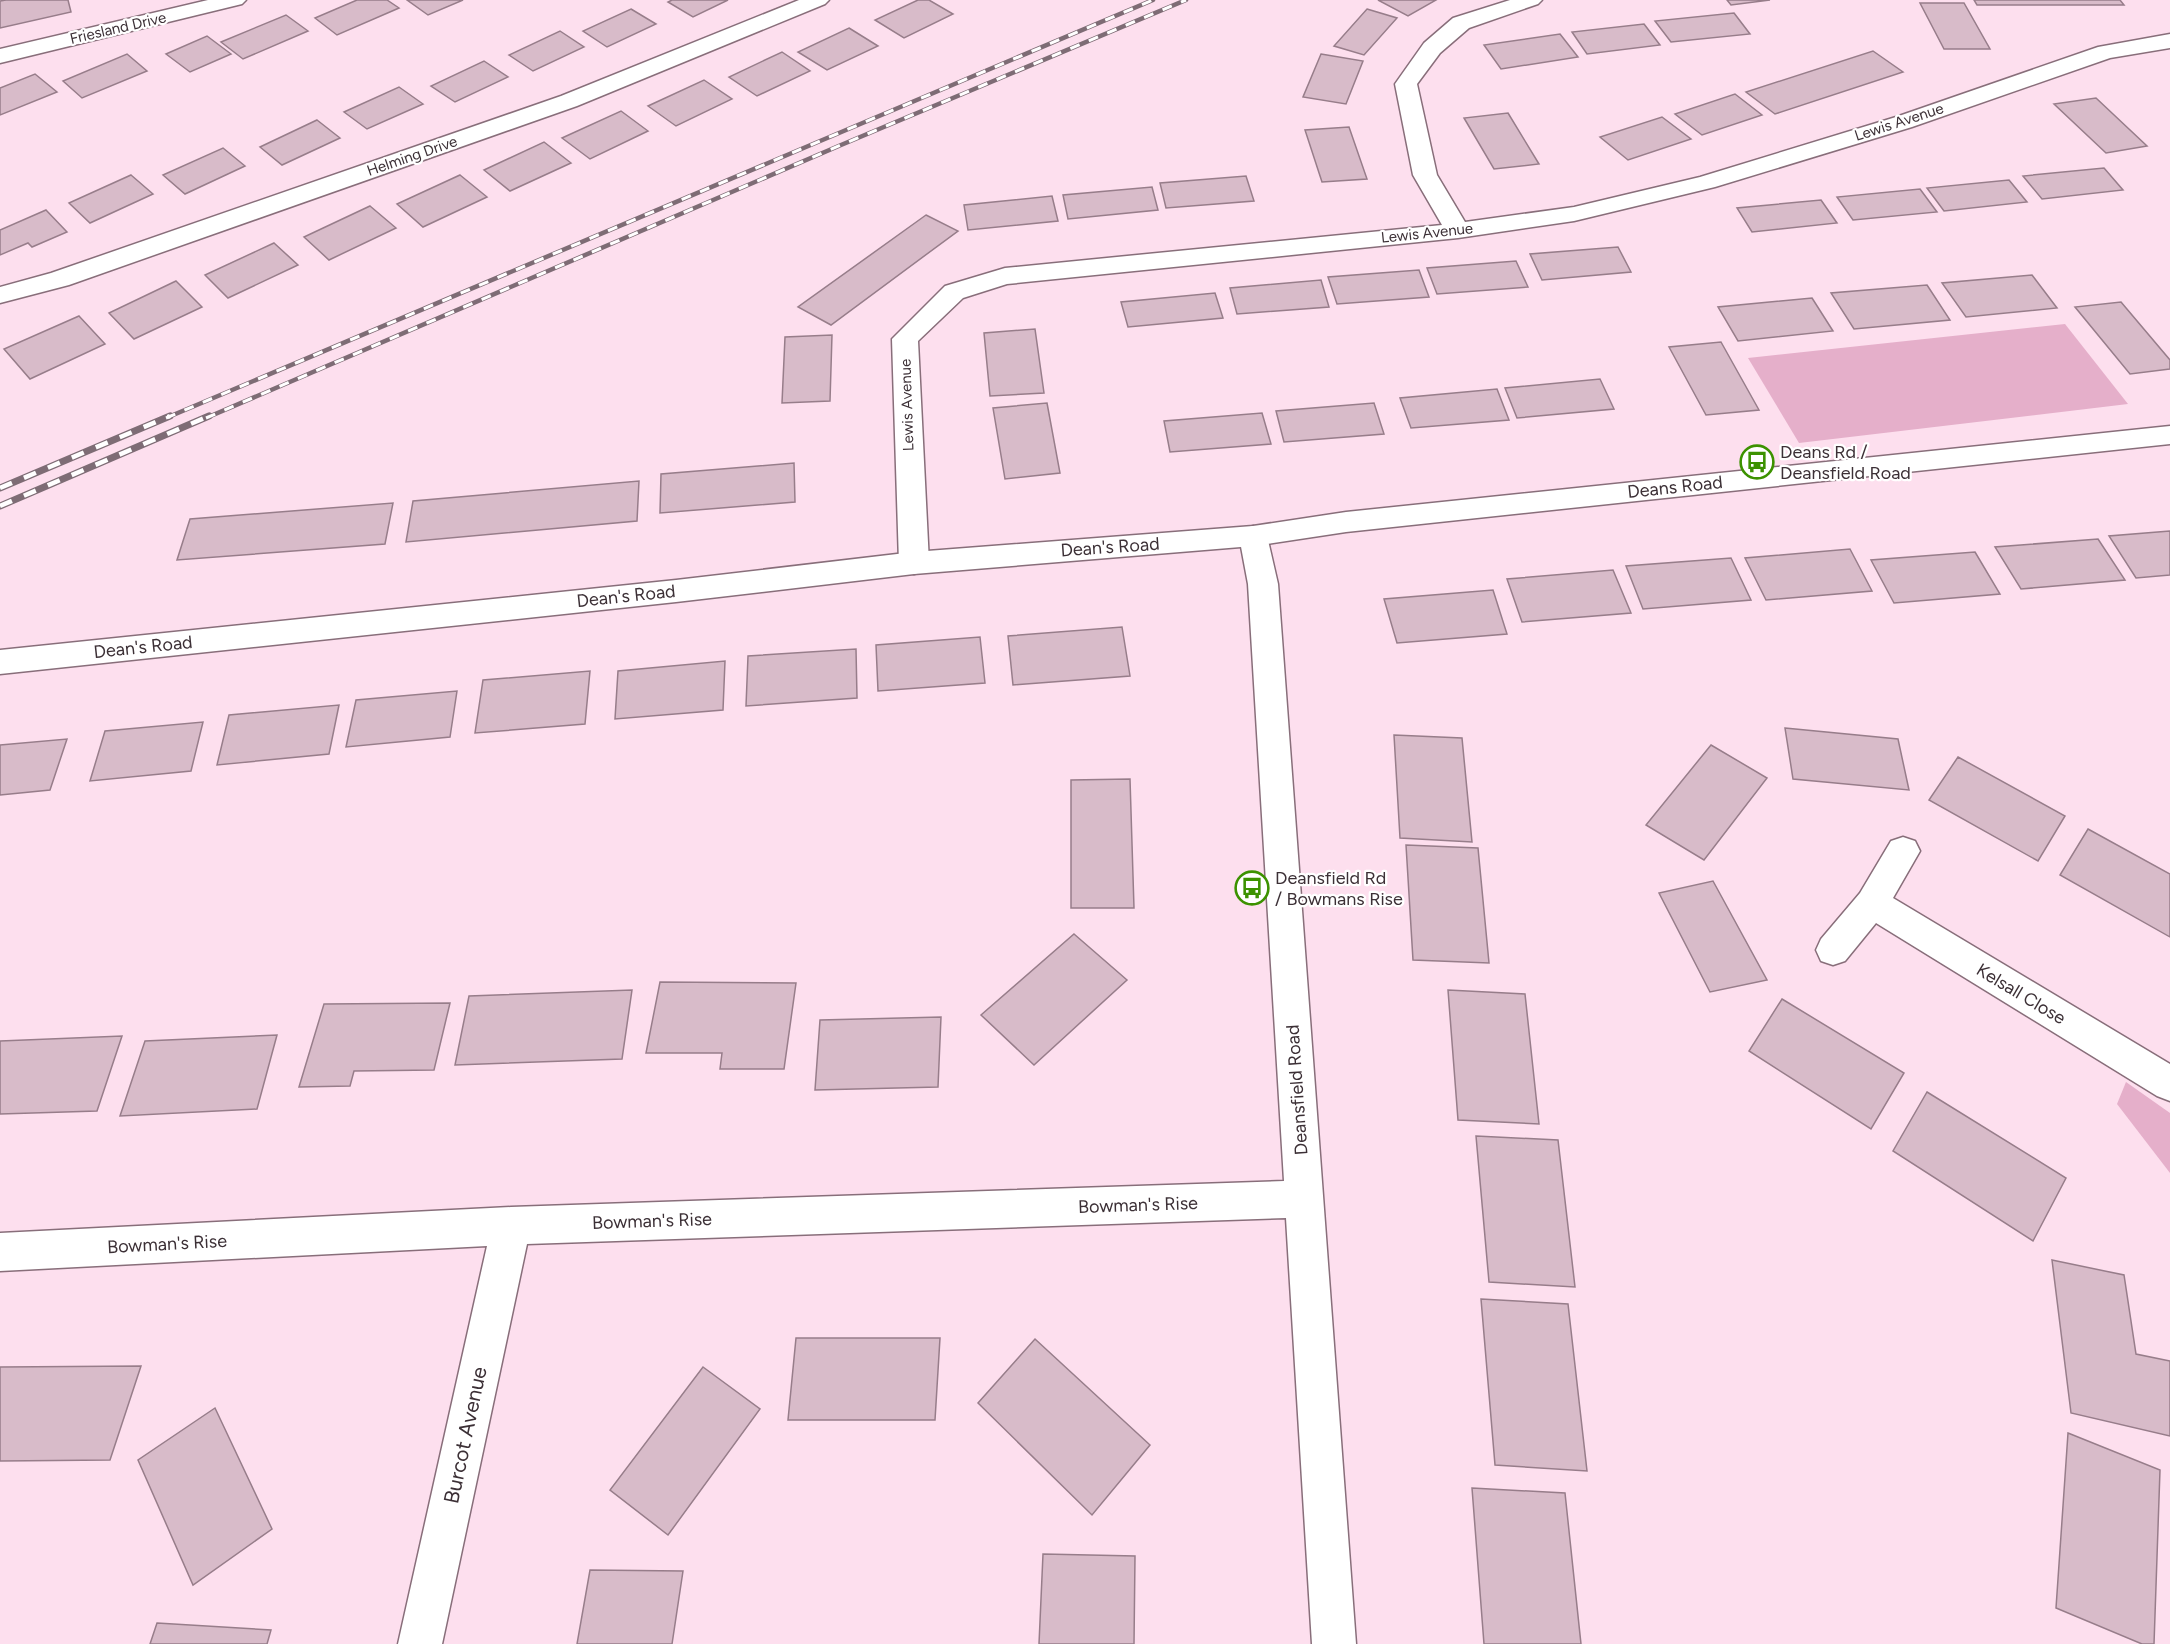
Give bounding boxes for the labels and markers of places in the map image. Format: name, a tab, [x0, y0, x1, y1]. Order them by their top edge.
place label: Deans Rd / Deansfield Road	[1780, 441, 1911, 484]
bus stop icon: Deans Rd / Deansfield Road	[1739, 444, 1775, 480]
place label: Deansfield Rd / Bowmans Rise	[1275, 867, 1403, 910]
bus stop icon: Deansfield Rd / Bowmans Rise	[1234, 870, 1270, 906]

